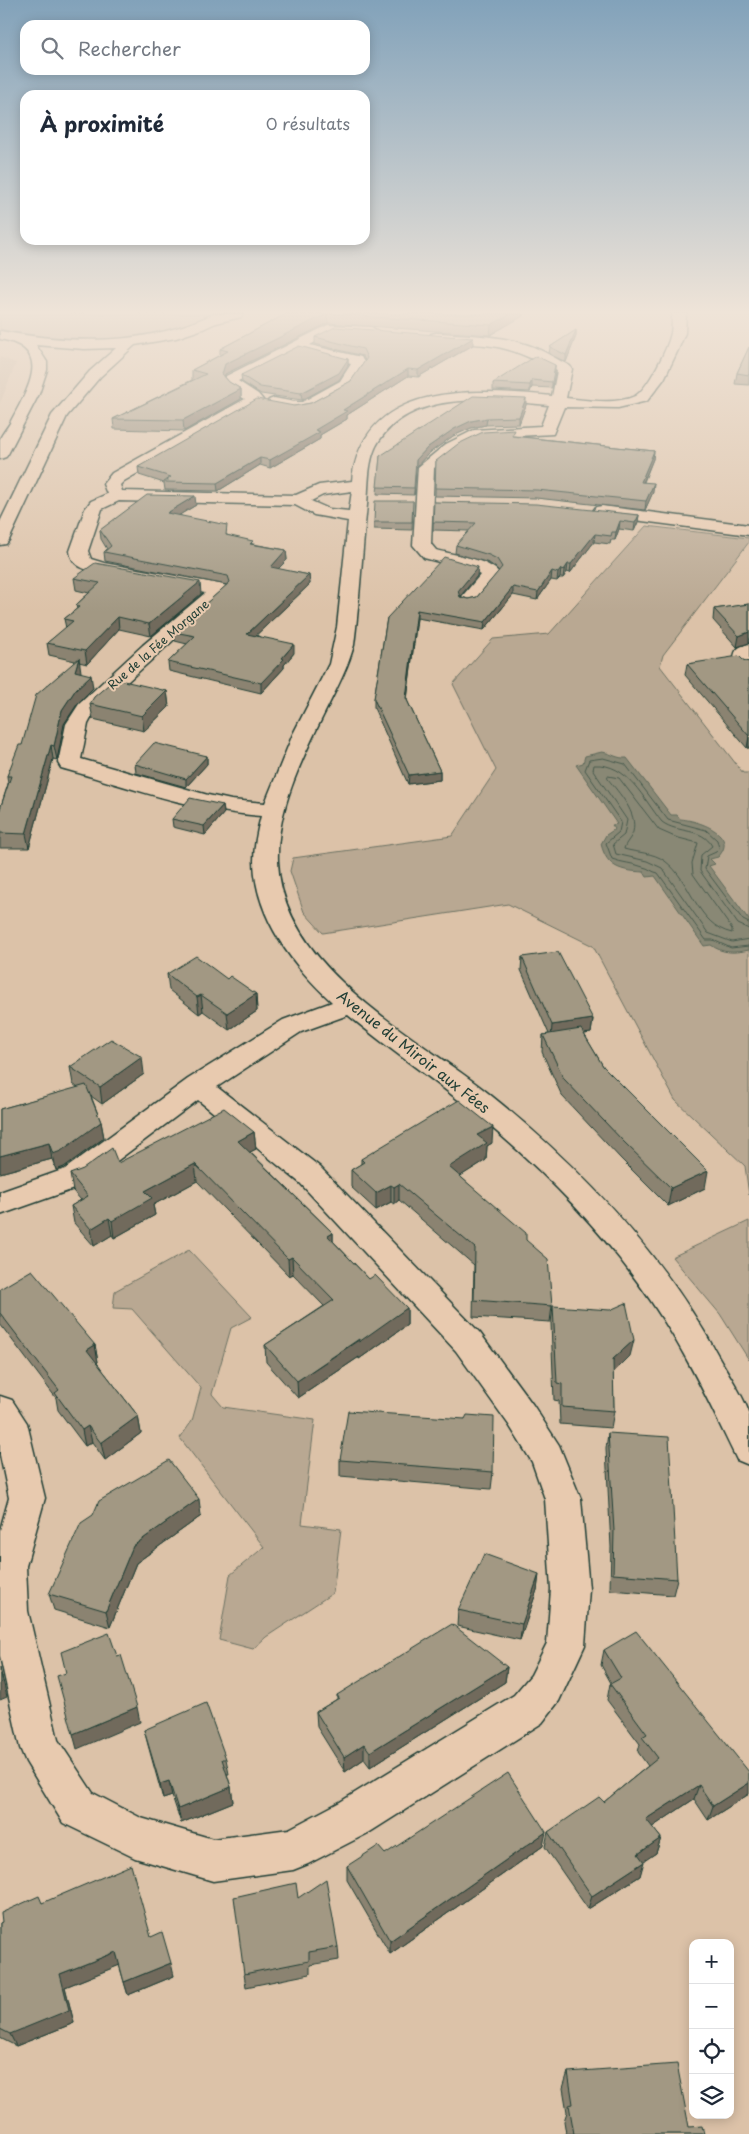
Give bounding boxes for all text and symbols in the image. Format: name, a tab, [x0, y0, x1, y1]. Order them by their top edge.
search box	[20, 20, 370, 75]
icon: search	[38, 34, 66, 62]
text: Rechercher	[78, 34, 181, 62]
text: À proximité	[40, 107, 164, 139]
text: 0 résultats	[266, 111, 350, 135]
street label: Rue de la Fée Morgane	[103, 595, 213, 693]
street label: Avenue du Miroir aux Fées	[333, 984, 496, 1118]
map controls	[689, 1939, 734, 2119]
button: +	[689, 1939, 734, 1984]
button: −	[689, 1984, 734, 2029]
button: locate	[689, 2029, 734, 2074]
button: layers	[689, 2074, 734, 2119]

